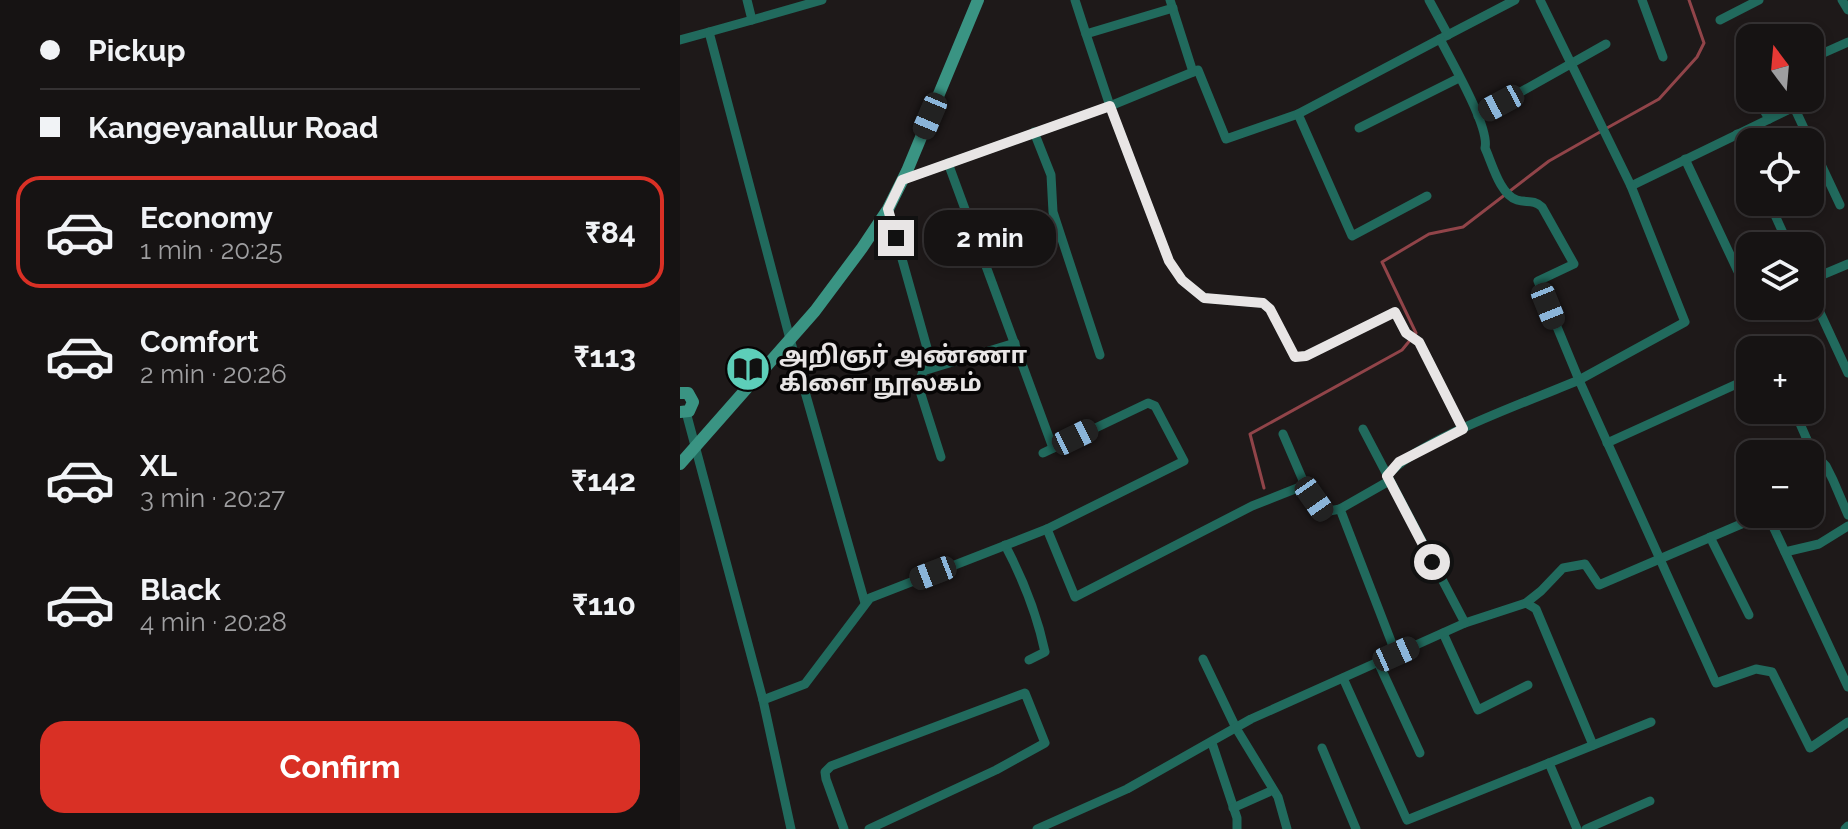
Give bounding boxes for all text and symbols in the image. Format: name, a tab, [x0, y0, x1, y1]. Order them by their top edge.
north arrow	[1736, 24, 1824, 112]
map controls	[1736, 24, 1824, 528]
text: Pickup	[88, 33, 186, 68]
car	[1474, 81, 1528, 125]
car	[910, 89, 950, 143]
text: Kangeyanallur Road	[88, 110, 378, 145]
button: locate	[1736, 128, 1824, 216]
icon: car	[44, 196, 116, 268]
text: Economy	[140, 200, 273, 235]
callout: 2 min	[924, 210, 1056, 266]
text: ₹84	[585, 215, 636, 250]
route end	[878, 220, 914, 256]
text: 2 min	[956, 223, 1024, 253]
button: layers	[1736, 232, 1824, 320]
text: 1 min · 20:25	[140, 235, 283, 265]
car	[1528, 279, 1568, 333]
icon: car	[44, 320, 116, 392]
text: Comfort	[140, 324, 259, 359]
button: +	[1736, 336, 1824, 424]
text: ₹113	[574, 339, 636, 374]
place label: அறிஞர் அண்ணா கிளை நூலகம்	[779, 340, 1027, 399]
library icon: அறிஞர் அண்ணா கிளை நூலகம்	[724, 345, 772, 393]
text: 2 min · 20:26	[140, 359, 287, 389]
car	[1048, 416, 1102, 458]
button: −	[1736, 440, 1824, 528]
icon: car	[44, 444, 116, 516]
text: XL	[140, 448, 177, 483]
text: ₹142	[571, 463, 636, 498]
car	[1290, 472, 1338, 526]
text: 3 min · 20:27	[140, 483, 285, 513]
route start	[1414, 544, 1450, 580]
car	[906, 553, 960, 593]
icon: car	[44, 568, 116, 640]
text: Black	[140, 572, 221, 607]
text: ₹110	[572, 587, 636, 622]
text: 4 min · 20:28	[140, 607, 287, 637]
car	[1369, 633, 1423, 675]
button: Confirm	[40, 721, 640, 813]

